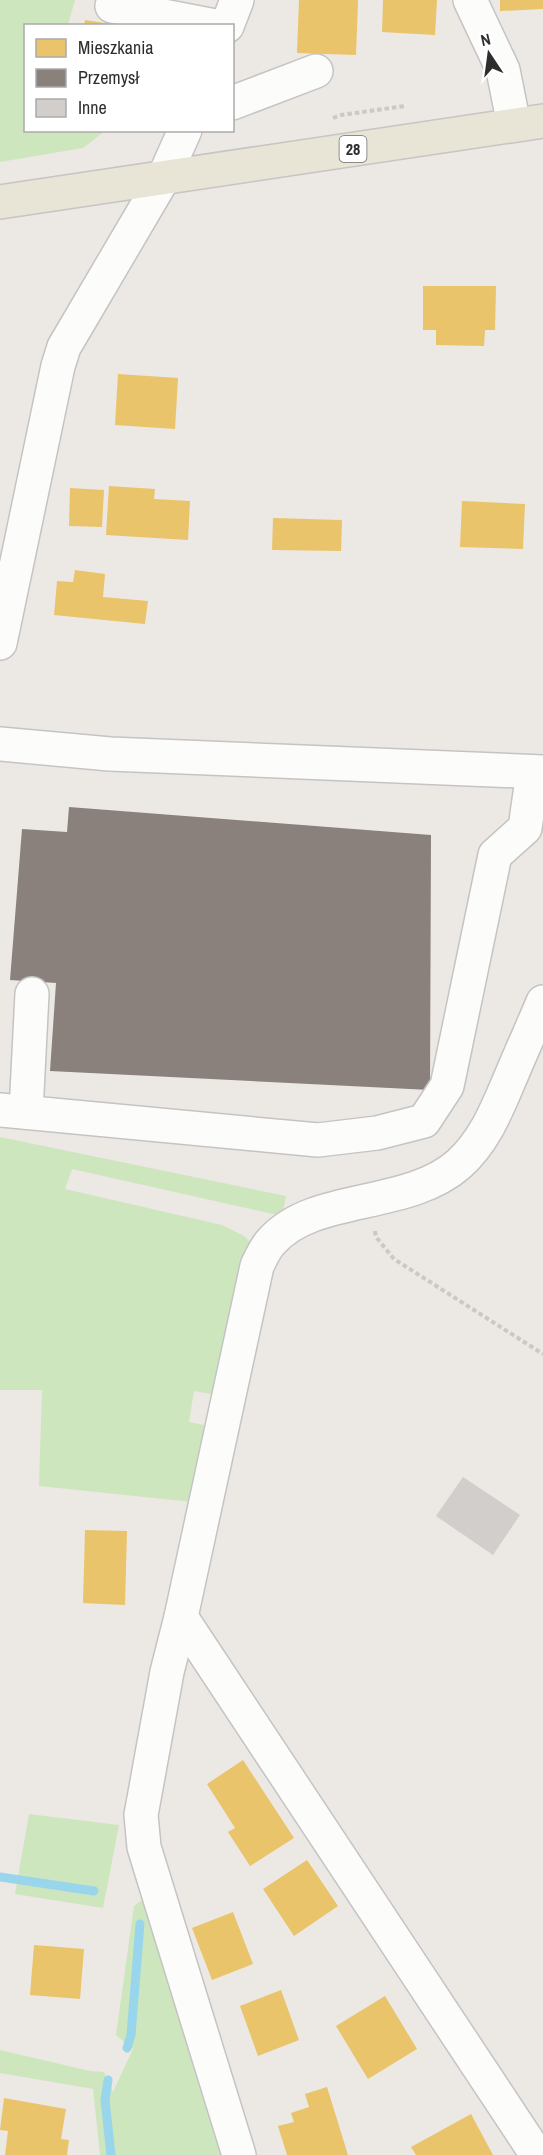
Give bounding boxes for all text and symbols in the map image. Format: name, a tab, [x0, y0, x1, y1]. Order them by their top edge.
legend	[24, 24, 234, 132]
north arrow	[459, 24, 519, 84]
text: N	[479, 28, 493, 51]
text: Mieszkania	[78, 35, 153, 60]
text: Przemysł	[78, 65, 139, 90]
text: Inne	[78, 95, 107, 120]
road number: 28	[340, 136, 366, 162]

